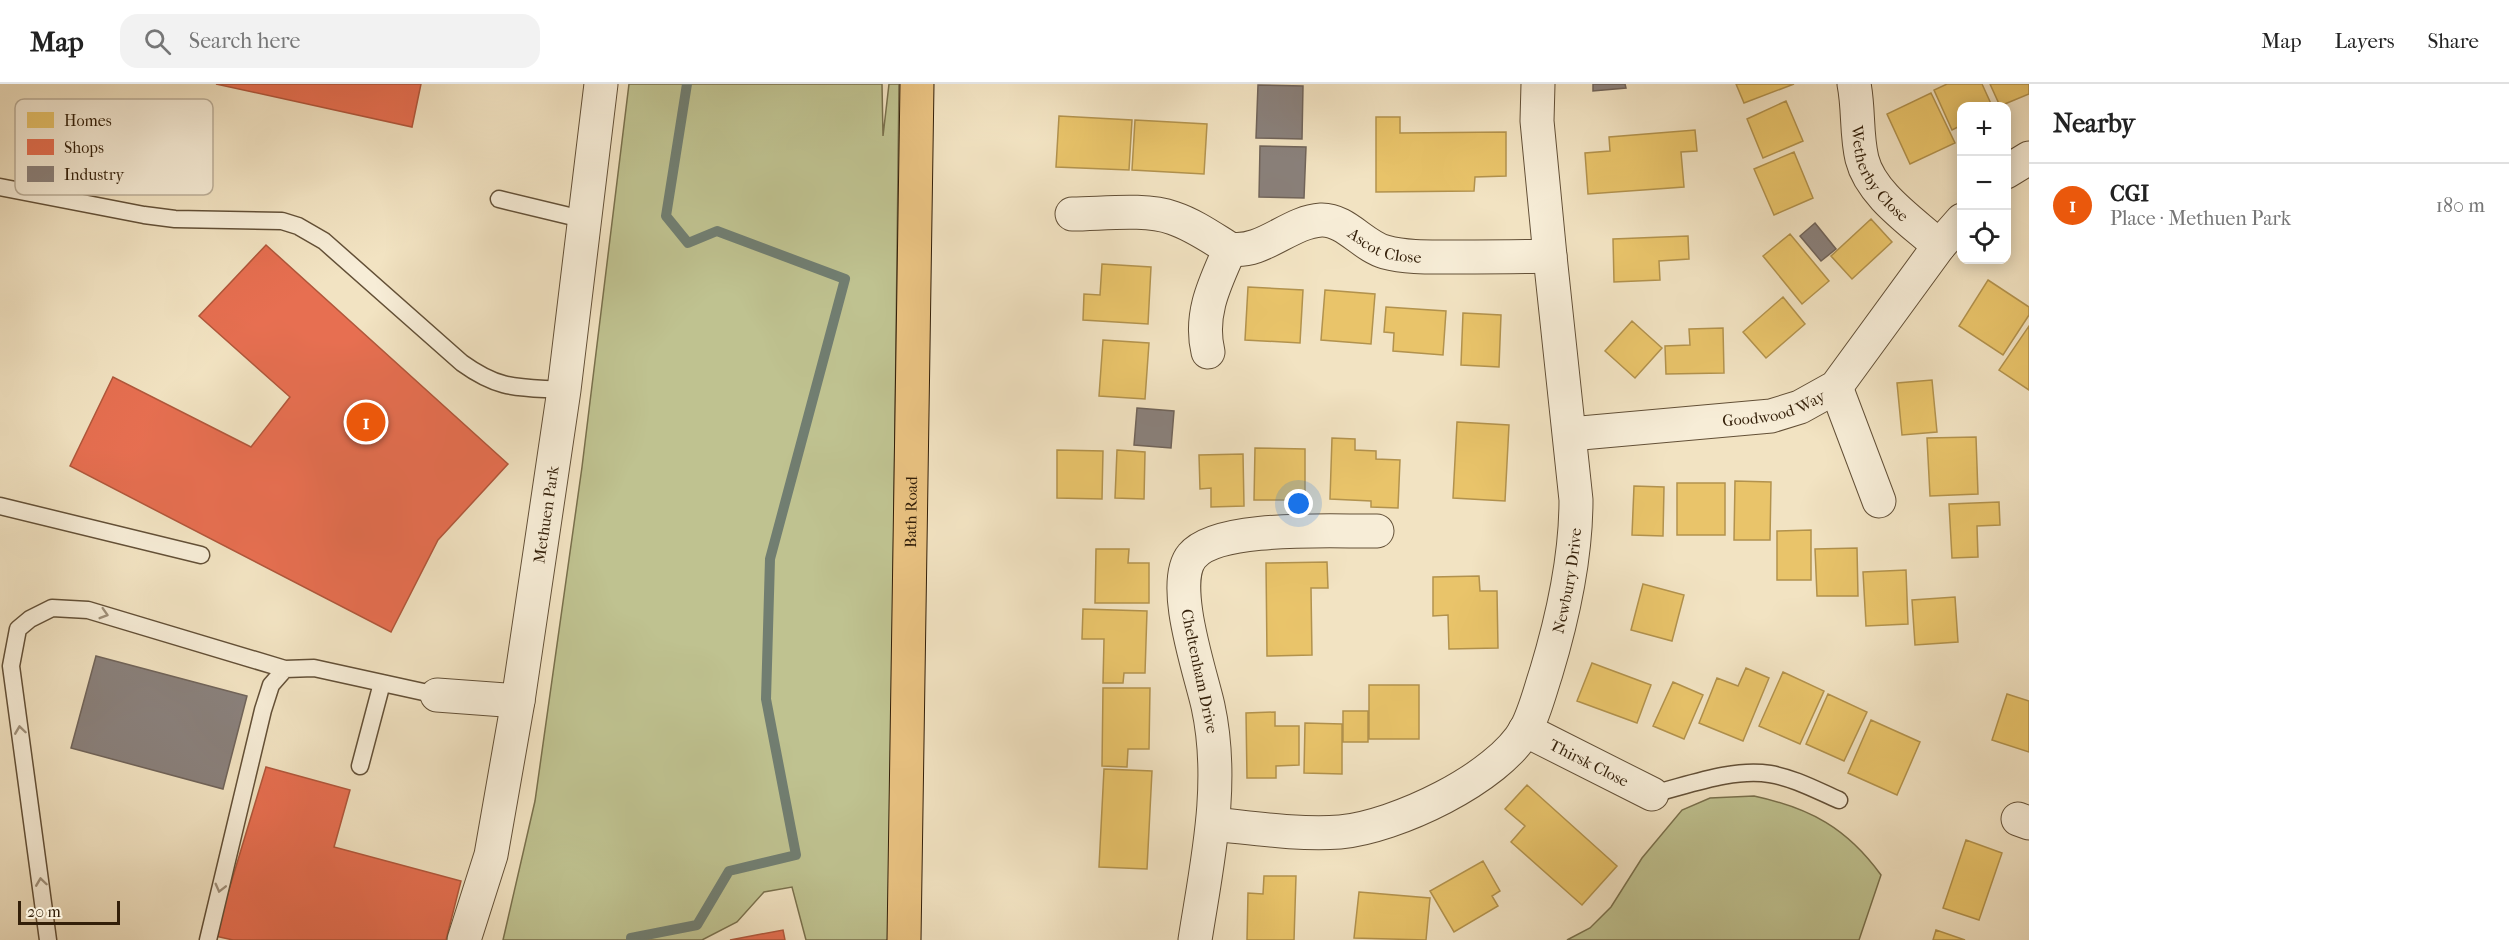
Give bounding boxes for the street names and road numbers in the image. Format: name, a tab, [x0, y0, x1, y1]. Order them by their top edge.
street label: Wetherby Close	[1848, 124, 1912, 226]
street label: Ascot Close	[1344, 223, 1422, 267]
street label: Goodwood Way	[1721, 386, 1829, 430]
street label: Methuen Park	[529, 464, 563, 565]
street label: Bath Road	[901, 476, 921, 548]
street label: Newbury Drive	[1549, 527, 1585, 635]
street label: Cheltenham Drive	[1177, 607, 1222, 735]
street label: Thirsk Close	[1546, 735, 1632, 791]

